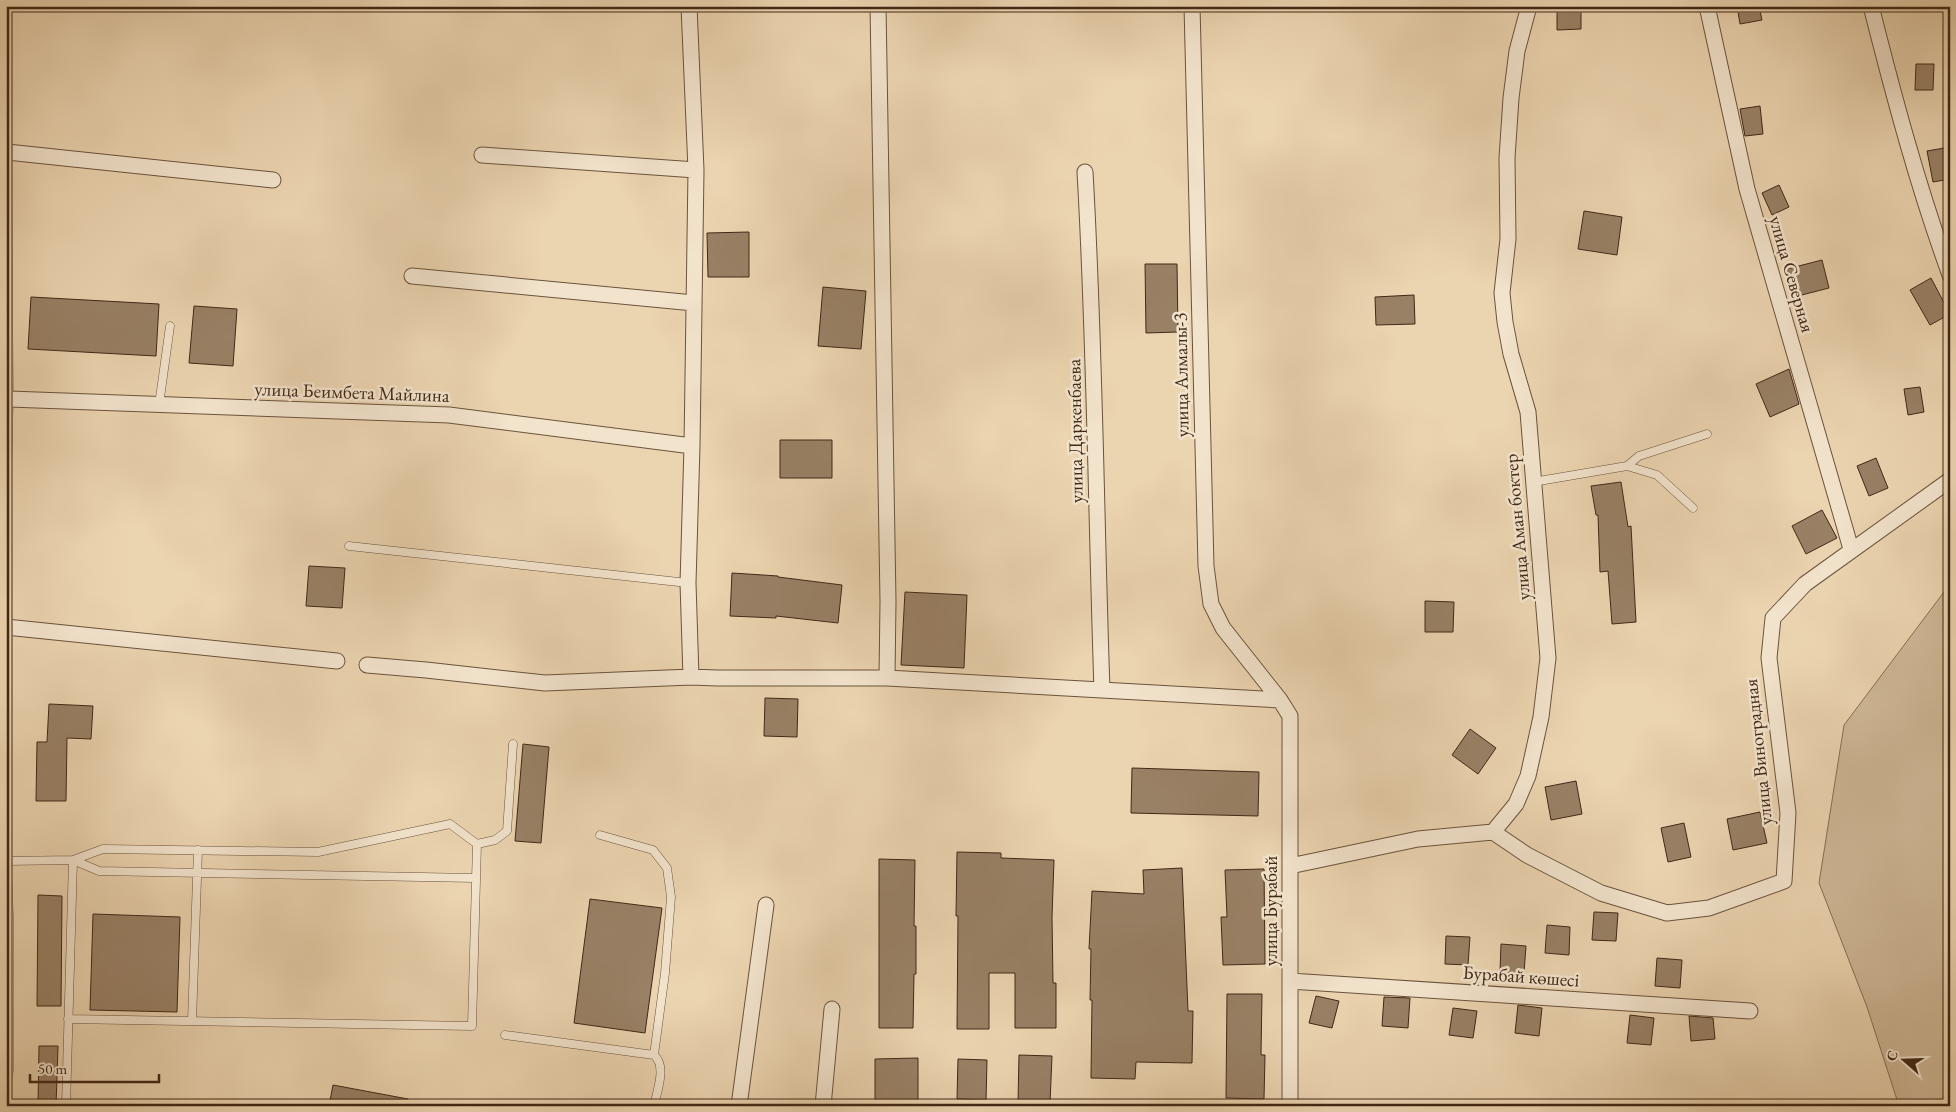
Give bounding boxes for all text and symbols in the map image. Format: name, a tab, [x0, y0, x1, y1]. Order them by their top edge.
street label: улица Северная	[1763, 213, 1821, 336]
street label: улица Алмалы-3	[1167, 312, 1195, 438]
street label: улица Даркенбаева	[1061, 358, 1089, 503]
street label: улица Беимбета Майлина	[254, 376, 450, 408]
street label: улица Аман боктер	[1498, 453, 1536, 601]
street label: улица Виноградная	[1738, 677, 1778, 826]
street label: улица Бурабай	[1258, 856, 1283, 966]
street label: Бурабай көшесі	[1462, 959, 1581, 993]
north arrow	[1878, 1034, 1928, 1084]
text: С	[1882, 1048, 1902, 1063]
scale bar	[30, 1052, 159, 1084]
text: 50 m	[38, 1059, 67, 1078]

